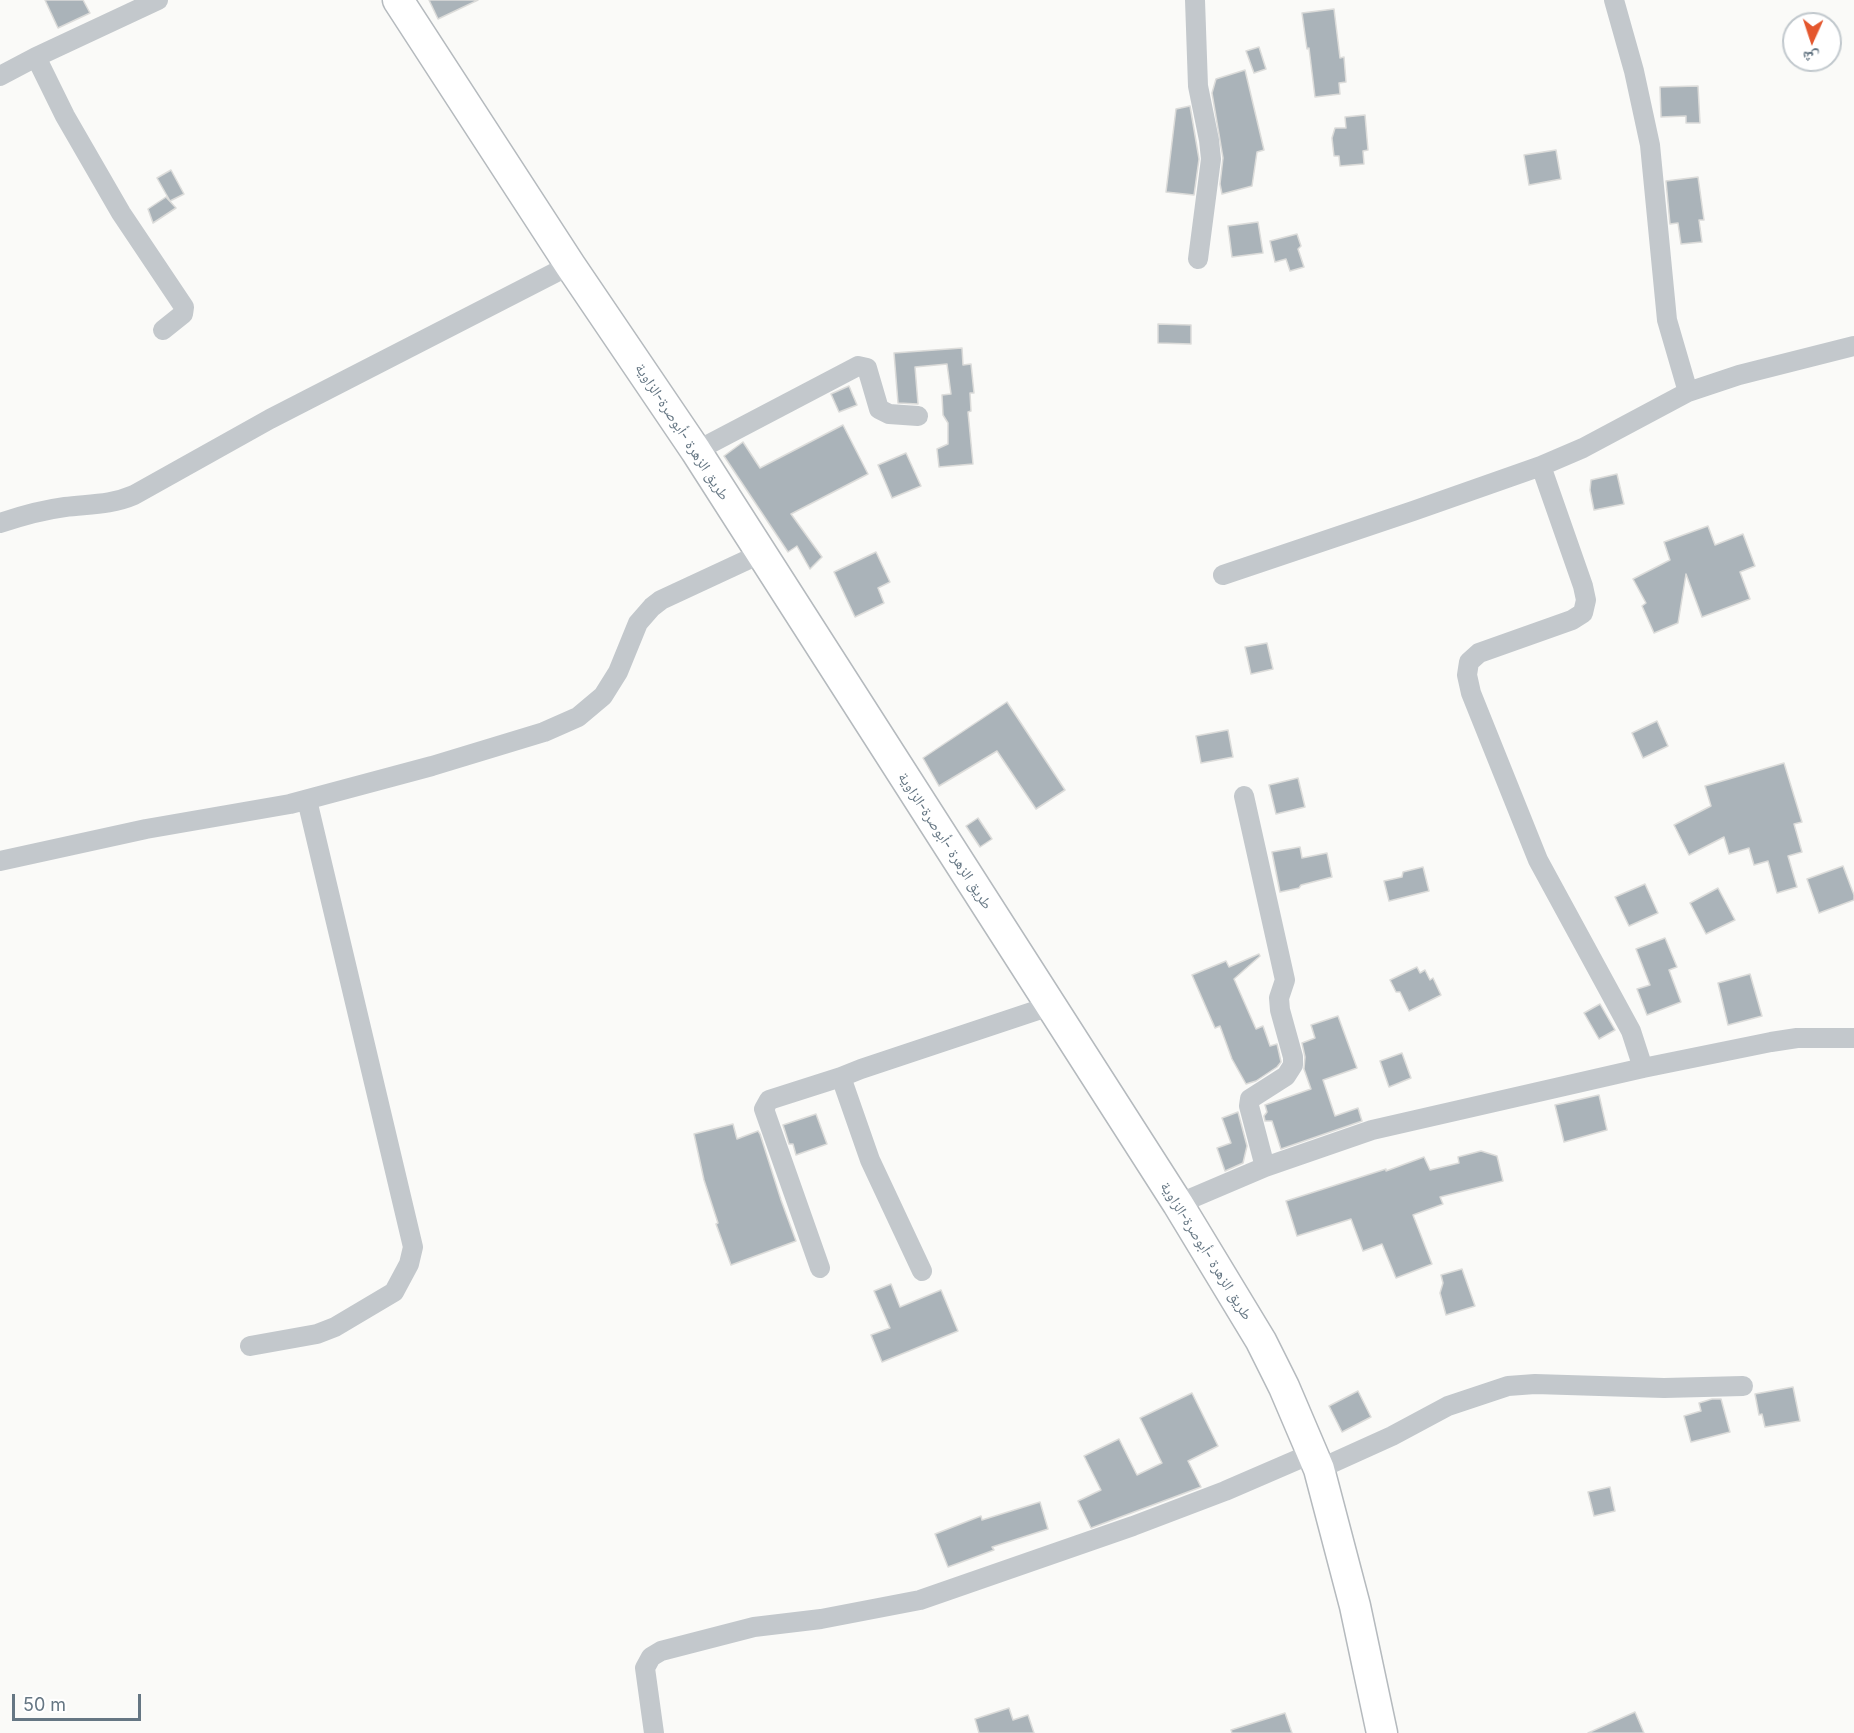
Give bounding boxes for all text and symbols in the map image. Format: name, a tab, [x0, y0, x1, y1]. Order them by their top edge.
north arrow	[1782, 12, 1842, 72]
text: ش	[1802, 48, 1820, 68]
street label: طريق الزهرة -أبوصرة-الزاوية	[631, 360, 733, 504]
street label: طريق الزهرة -أبوصرة-الزاوية	[894, 769, 996, 913]
street label: طريق الزهرة -أبوصرة-الزاوية	[1156, 1179, 1256, 1323]
scale bar	[15, 1682, 144, 1720]
text: 50 m	[23, 1694, 66, 1715]

